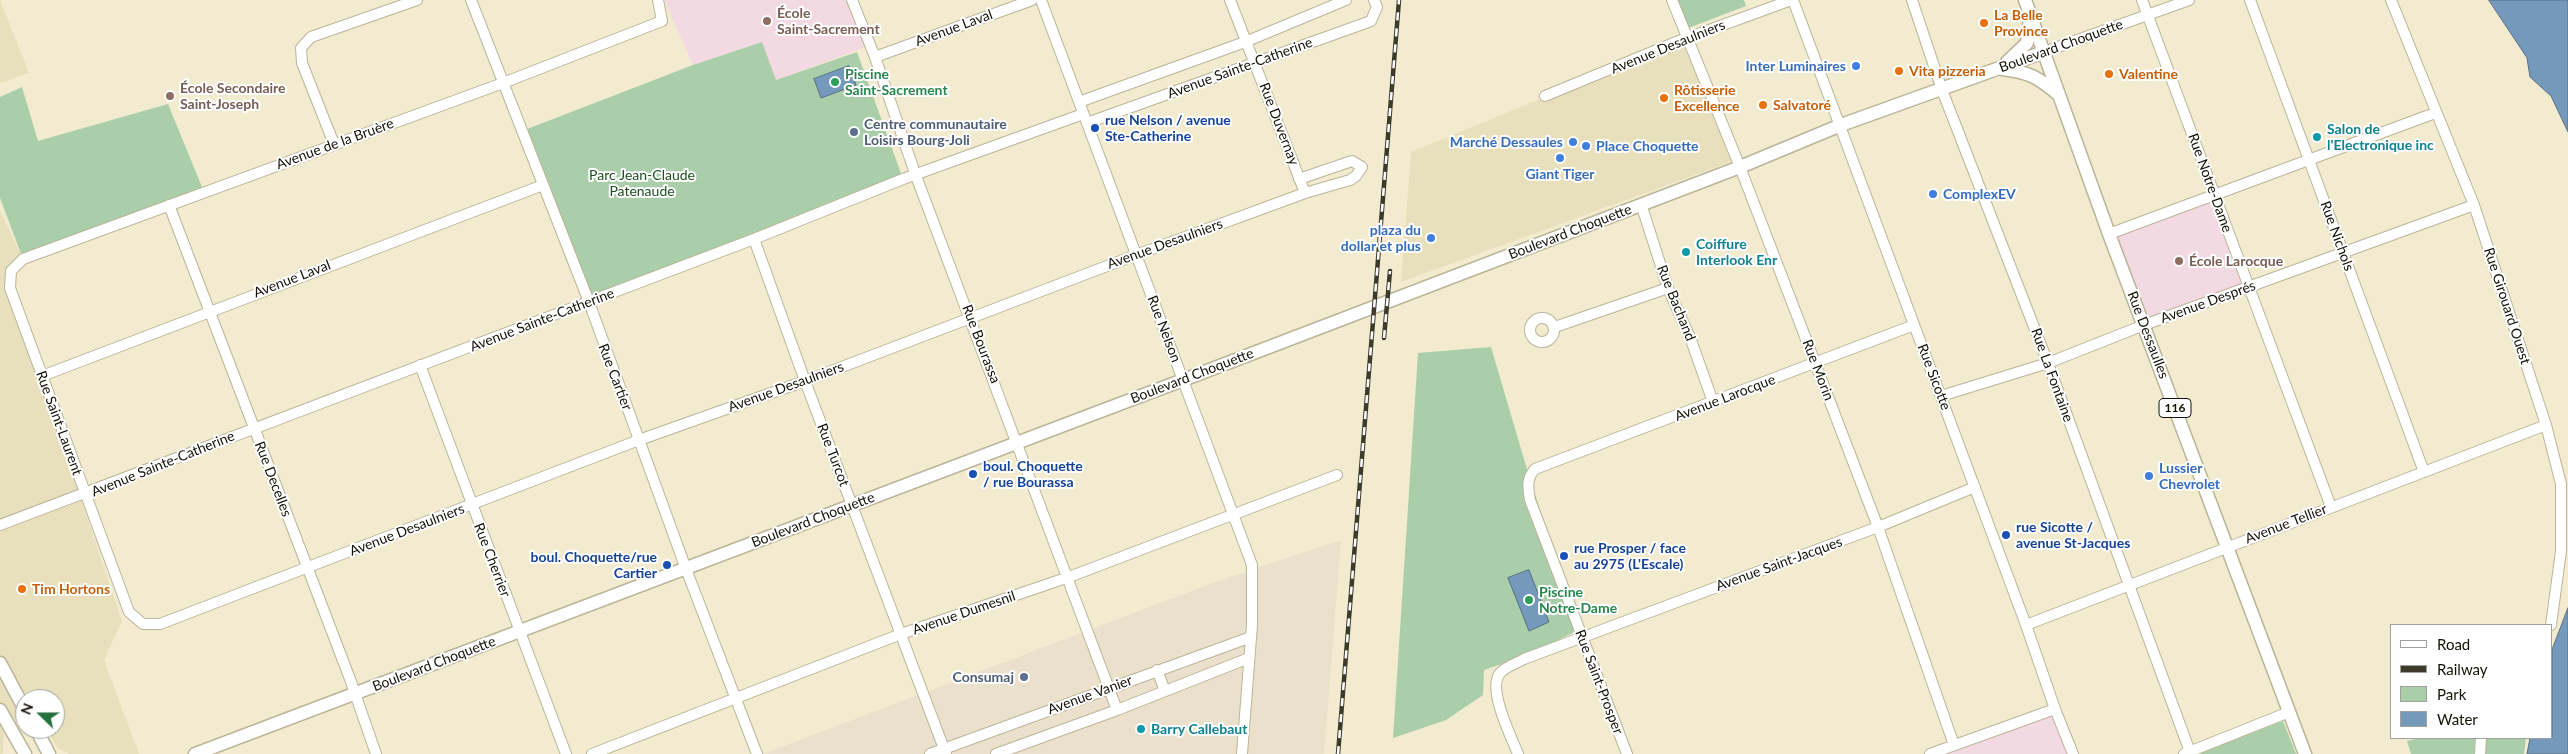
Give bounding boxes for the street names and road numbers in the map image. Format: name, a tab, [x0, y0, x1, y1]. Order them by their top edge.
street label: Avenue Laval	[913, 6, 995, 50]
street label: Avenue Desaulniers	[1608, 16, 1728, 78]
street label: Boulevard Choquette	[1997, 16, 2125, 76]
street label: Avenue Sainte-Catherine	[1165, 34, 1315, 102]
street label: Rue Duvernay	[1256, 80, 1302, 168]
street label: Avenue de la Bruère	[274, 115, 396, 173]
street label: Rue Notre-Dame	[2184, 131, 2236, 235]
street label: Rue Nichols	[2317, 199, 2357, 273]
street label: Boulevard Choquette	[1506, 201, 1634, 263]
street label: Avenue Desaulniers	[1105, 215, 1225, 273]
street label: Rue Girouard Ouest	[2480, 245, 2534, 367]
street label: Avenue Laval	[251, 257, 333, 301]
street label: Rue Bachand	[1653, 263, 1699, 343]
street label: Avenue Després	[2158, 277, 2258, 327]
street label: Avenue Sainte-Catherine	[468, 285, 616, 355]
street label: Rue Dessaulles	[2124, 289, 2172, 381]
street label: Rue Nelson	[1144, 293, 1184, 365]
street label: Rue Bourassa	[958, 302, 1004, 386]
street label: Rue La Fontaine	[2027, 326, 2077, 424]
street label: Rue Morin	[1799, 337, 1837, 403]
street label: Rue Cartier	[595, 341, 635, 413]
street label: Rue Sicotte	[1914, 342, 1954, 412]
street label: Boulevard Choquette	[1128, 345, 1256, 407]
street label: Avenue Desaulniers	[726, 358, 846, 416]
street label: Rue Saint-Laurent	[32, 368, 86, 478]
street label: Avenue Larocque	[1672, 371, 1778, 425]
road number: 116	[2159, 398, 2191, 418]
street label: Rue Turcot	[813, 421, 853, 489]
street label: Avenue Sainte-Catherine	[89, 428, 237, 500]
street label: Rue Decelles	[251, 439, 295, 519]
street label: Boulevard Choquette	[749, 489, 877, 551]
street label: Avenue Desaulniers	[347, 500, 467, 560]
street label: Avenue Tellier	[2243, 501, 2329, 547]
street label: Rue Cherrier	[470, 521, 514, 599]
street label: Avenue Saint-Jacques	[1714, 533, 1844, 595]
street label: Avenue Dumesnil	[910, 588, 1018, 638]
street label: Rue Saint-Prosper	[1571, 627, 1627, 737]
street label: Boulevard Choquette	[370, 633, 498, 695]
street label: Avenue Vanier	[1045, 672, 1135, 718]

